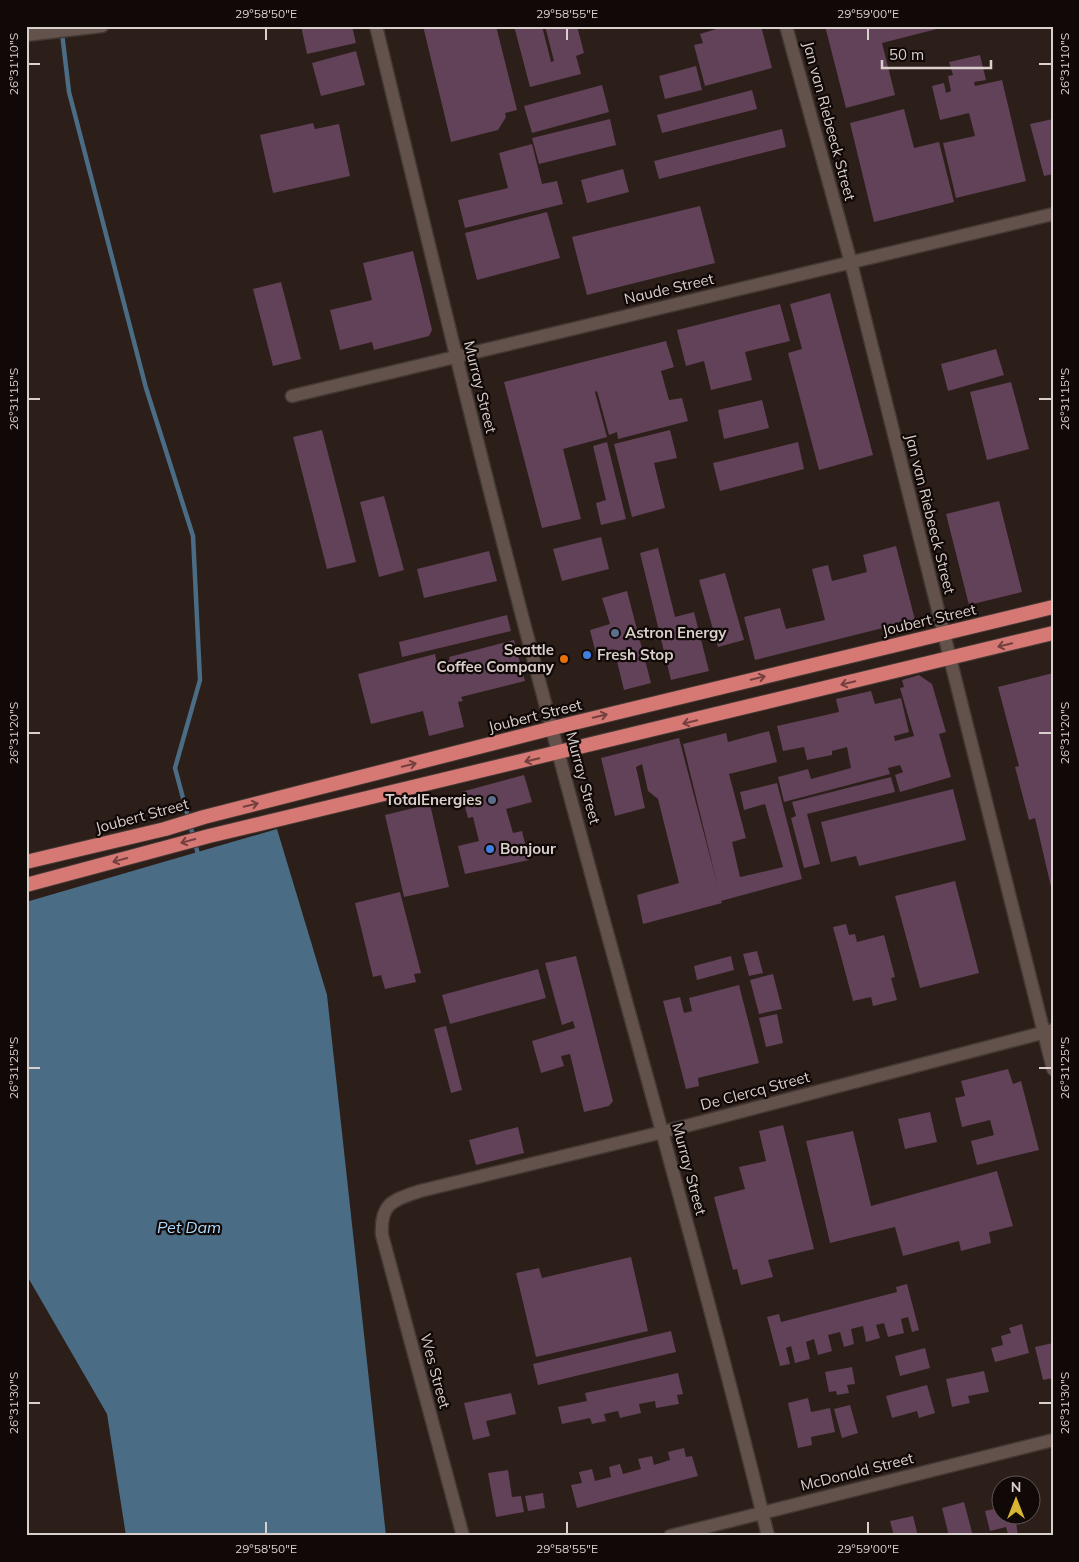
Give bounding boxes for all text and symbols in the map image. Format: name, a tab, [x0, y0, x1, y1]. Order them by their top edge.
text: 29°58'50"E	[235, 6, 297, 21]
text: 29°58'55"E	[536, 6, 598, 21]
text: 29°59'00"E	[837, 6, 899, 21]
text: 26°31'10"S	[6, 33, 21, 95]
text: 26°31'10"S	[1057, 33, 1072, 95]
scale bar	[882, 38, 990, 70]
street label: Jan van Riebeeck Street	[799, 39, 860, 203]
text: 50 m	[889, 45, 924, 64]
street label: Naude Street	[622, 269, 716, 308]
street label: Murray Street	[460, 339, 501, 435]
text: 26°31'15"S	[6, 368, 21, 430]
text: 26°31'15"S	[1057, 368, 1072, 430]
street label: Jan van Riebeeck Street	[901, 432, 960, 596]
street label: Joubert Street	[880, 599, 978, 640]
place label: Astron Energy	[625, 623, 727, 642]
marker: Astron Energy	[609, 627, 621, 639]
place label: Seattle Coffee Company	[437, 640, 555, 676]
one-way arrow	[998, 641, 1014, 650]
place label: Fresh Stop	[597, 645, 674, 664]
marker: Fresh Stop	[581, 649, 593, 661]
marker: Seattle Coffee Company	[558, 653, 570, 665]
one-way arrow	[750, 673, 766, 682]
one-way arrow	[840, 679, 856, 688]
street label: Joubert Street	[486, 695, 584, 736]
text: 26°31'20"S	[6, 702, 21, 764]
text: 26°31'20"S	[1057, 702, 1072, 764]
one-way arrow	[592, 711, 608, 720]
one-way arrow	[682, 717, 698, 727]
street label: Murray Street	[562, 730, 605, 826]
one-way arrow	[524, 756, 540, 765]
one-way arrow	[400, 759, 416, 769]
place label: TotalEnergies	[385, 790, 482, 809]
street label: Joubert Street	[93, 794, 191, 837]
marker: TotalEnergies	[486, 794, 498, 806]
one-way arrow	[243, 800, 259, 809]
one-way arrow	[181, 837, 197, 847]
place label: Bonjour	[500, 839, 556, 858]
marker: Bonjour	[484, 843, 496, 855]
one-way arrow	[112, 856, 128, 865]
text: 26°31'25"S	[6, 1037, 21, 1099]
text: 26°31'25"S	[1057, 1037, 1072, 1099]
street label: De Clercq Street	[698, 1067, 812, 1114]
street label: Murray Street	[668, 1121, 711, 1217]
water label: Pet Dam	[157, 1217, 221, 1237]
street label: Wes Street	[416, 1331, 455, 1410]
text: 26°31'30"S	[6, 1372, 21, 1434]
text: 26°31'30"S	[1057, 1372, 1072, 1434]
street label: McDonald Street	[798, 1448, 915, 1495]
north arrow	[992, 1474, 1042, 1524]
text: N	[1011, 1478, 1021, 1496]
text: 29°58'50"E	[235, 1541, 297, 1556]
text: 29°58'55"E	[536, 1541, 598, 1556]
text: 29°59'00"E	[837, 1541, 899, 1556]

